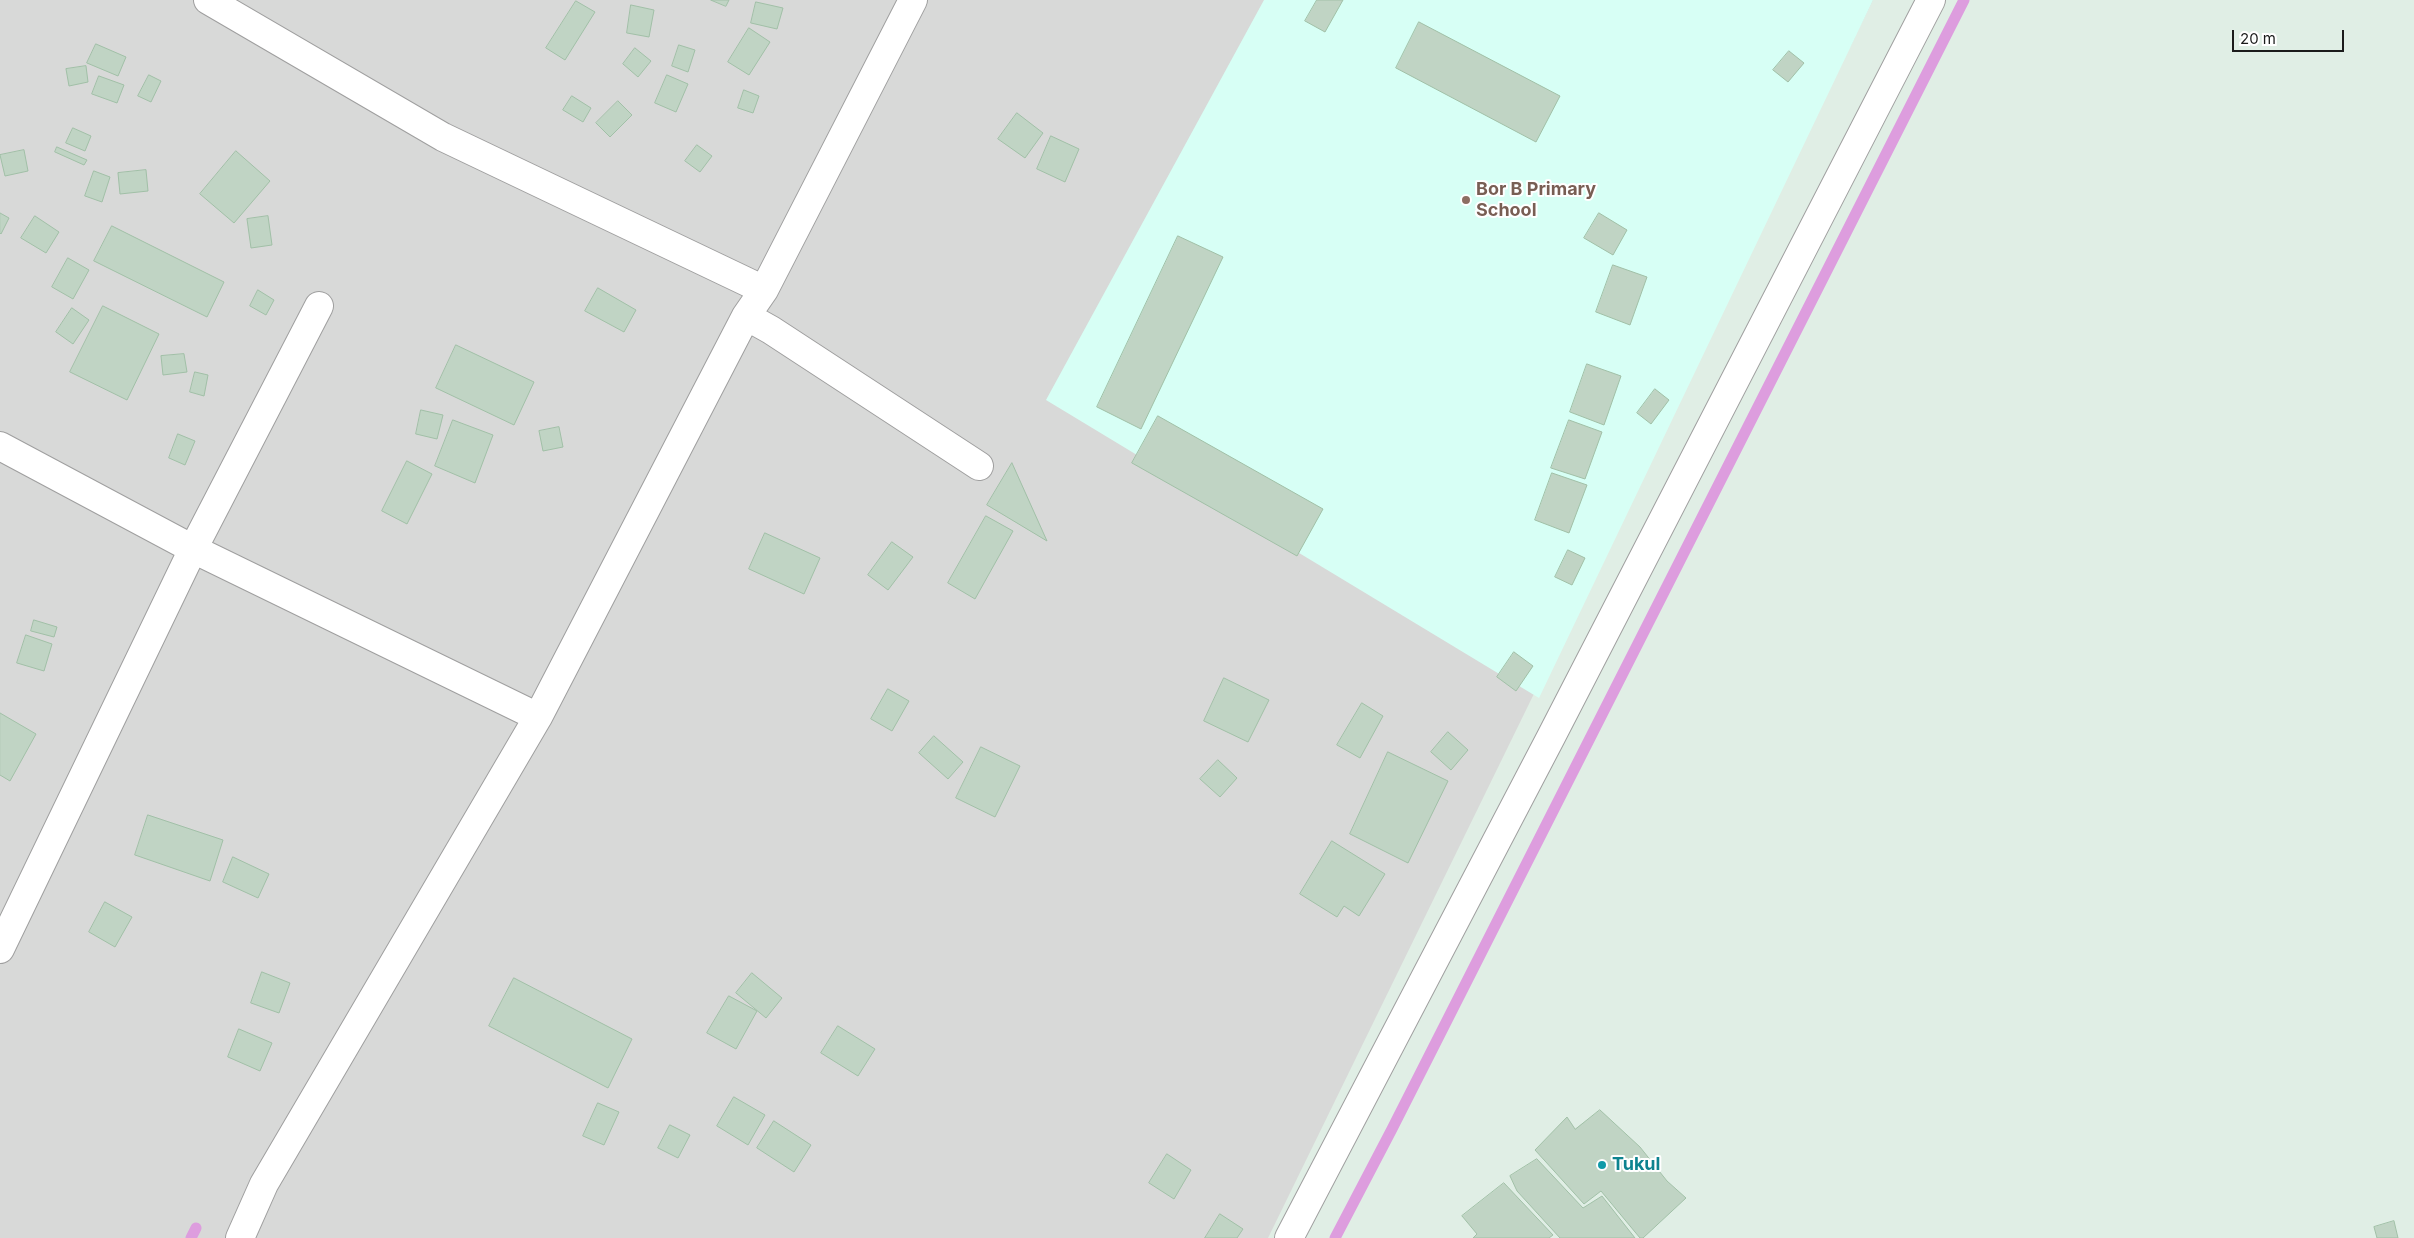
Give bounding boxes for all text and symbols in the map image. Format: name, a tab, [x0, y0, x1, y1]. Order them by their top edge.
scale bar	[2234, 20, 2346, 52]
text: 20 m	[2240, 29, 2276, 48]
place label: Bor B Primary School	[1476, 179, 1596, 222]
marker: Bor B Primary School	[1460, 194, 1472, 206]
place label: Tukul	[1612, 1154, 1660, 1176]
marker: Tukul	[1596, 1159, 1608, 1171]

